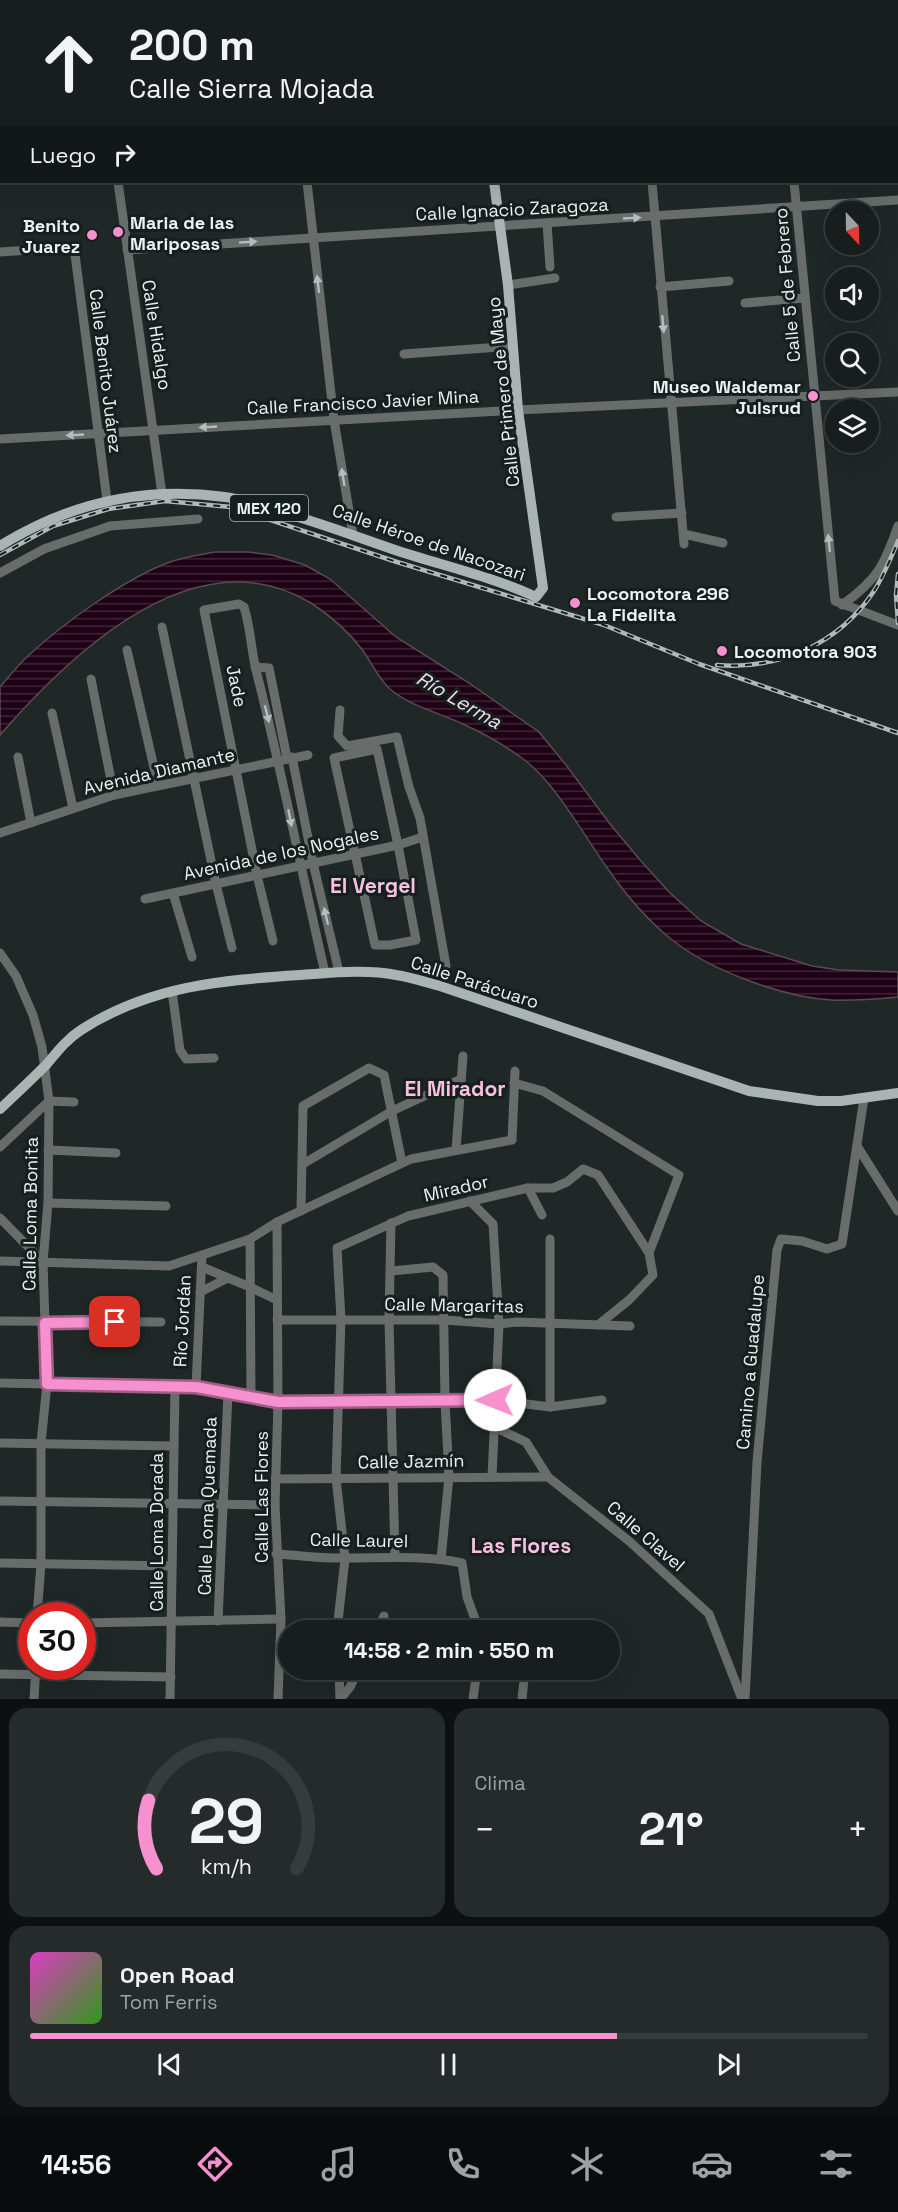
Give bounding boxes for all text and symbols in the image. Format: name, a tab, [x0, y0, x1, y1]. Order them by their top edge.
text: 200 m	[129, 19, 255, 72]
icon: ahead	[30, 24, 108, 102]
text: Calle Sierra Mojada	[129, 71, 374, 106]
icon: right	[108, 138, 141, 171]
text: Luego	[30, 141, 96, 169]
street label: Calle Ignacio Zaragoza	[415, 192, 609, 226]
north arrow	[825, 201, 879, 255]
map controls	[825, 201, 879, 453]
street label: Calle 5 de Febrero	[769, 207, 805, 363]
place label: Maria de las Mariposas	[130, 211, 234, 255]
one-way arrow	[622, 213, 641, 223]
place label: Benito Juarez	[22, 214, 80, 258]
marker: Maria de las Mariposas	[111, 225, 125, 239]
marker: Benito Juarez	[85, 228, 99, 242]
one-way arrow	[239, 237, 258, 247]
button: sound	[825, 267, 879, 321]
one-way arrow	[313, 275, 323, 294]
street label: Calle Hidalgo	[137, 278, 177, 392]
street label: Calle Benito Juárez	[85, 287, 127, 455]
street label: Calle Primero de Mayo	[482, 296, 524, 488]
one-way arrow	[658, 314, 668, 333]
button: search	[825, 333, 879, 387]
place label: Museo Waldemar Julsrud	[653, 375, 801, 419]
street label: Calle Francisco Javier Mina	[246, 384, 480, 420]
marker: Museo Waldemar Julsrud	[806, 389, 820, 403]
button: layers	[825, 399, 879, 453]
one-way arrow	[198, 422, 217, 432]
one-way arrow	[65, 430, 84, 439]
one-way arrow	[339, 468, 348, 487]
road number: MEX 120	[230, 495, 308, 521]
street label: Calle Héroe de Nacozari	[329, 498, 529, 586]
one-way arrow	[824, 534, 834, 553]
place label: Locomotora 296 La Fidelita	[587, 582, 729, 626]
marker: Locomotora 296 La Fidelita	[568, 596, 582, 610]
place label: Locomotora 903	[734, 640, 877, 663]
marker: Locomotora 903	[715, 644, 729, 658]
street label: Jade	[221, 663, 253, 709]
water label: Río Lerma	[412, 665, 507, 735]
one-way arrow	[263, 705, 272, 723]
street label: Avenida Diamante	[81, 742, 237, 800]
one-way arrow	[286, 808, 296, 827]
street label: Avenida de los Nogales	[181, 821, 381, 885]
district label: El Vergel	[330, 872, 416, 899]
one-way arrow	[320, 906, 330, 925]
street label: Calle Parácuaro	[408, 950, 542, 1014]
district label: El Mirador	[404, 1075, 506, 1102]
street label: Calle Loma Bonita	[17, 1137, 43, 1291]
street label: Mirador	[421, 1169, 491, 1207]
street label: Camino a Guadalupe	[731, 1273, 769, 1451]
street label: Río Jordán	[168, 1274, 196, 1368]
street label: Calle Margaritas	[384, 1292, 524, 1318]
pin	[89, 1296, 140, 1347]
icon: arrive	[98, 1305, 131, 1338]
position arrow	[463, 1368, 527, 1432]
street label: Calle Loma Quemada	[192, 1416, 222, 1596]
street label: Calle Las Flores	[250, 1431, 273, 1563]
street label: Calle Jazmín	[357, 1449, 465, 1473]
street label: Calle Loma Dorada	[145, 1453, 168, 1611]
street label: Calle Clavel	[602, 1496, 690, 1576]
street label: Calle Laurel	[310, 1528, 408, 1552]
district label: Las Flores	[471, 1532, 571, 1559]
speed limit sign: 30	[18, 1602, 96, 1680]
text: 14:58 · 2 min · 550 m	[344, 1636, 554, 1664]
text: Clima	[475, 1770, 526, 1796]
text: 29	[189, 1782, 264, 1861]
text: 21°	[639, 1801, 704, 1858]
text: −	[475, 1809, 495, 1851]
text: +	[848, 1809, 868, 1851]
text: km/h	[201, 1854, 252, 1881]
text: Open Road	[120, 1961, 235, 1989]
text: Tom Ferris	[120, 1989, 218, 2015]
icon: previous	[153, 2048, 186, 2081]
icon: pause	[432, 2048, 465, 2081]
icon: next	[712, 2048, 745, 2081]
icon: directions	[194, 2143, 236, 2185]
icon: music	[318, 2143, 360, 2185]
icon: phone	[442, 2143, 484, 2185]
icon: climate	[566, 2143, 608, 2185]
icon: car	[691, 2143, 733, 2185]
icon: filters	[815, 2143, 857, 2185]
text: 14:56	[41, 2147, 111, 2182]

